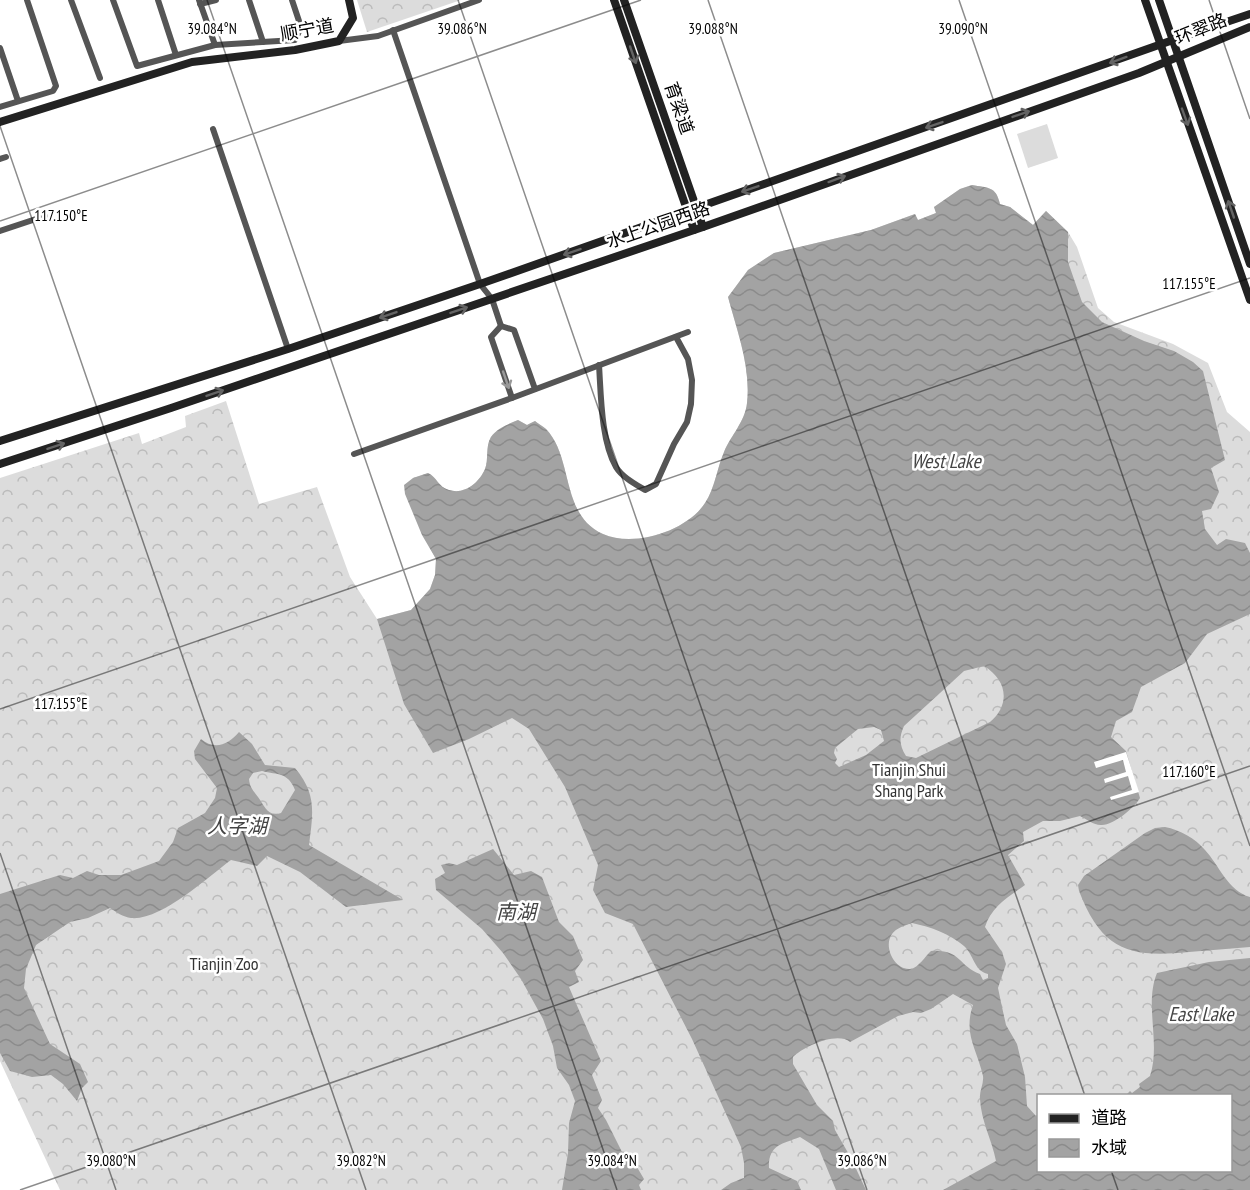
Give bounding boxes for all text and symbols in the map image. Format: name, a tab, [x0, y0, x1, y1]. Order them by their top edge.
street label: 环翠路	[1171, 8, 1230, 49]
street label: 顺宁道	[278, 13, 335, 46]
text: 39.084°N	[187, 19, 237, 38]
text: 39.086°N	[437, 19, 487, 38]
text: 39.088°N	[688, 19, 738, 38]
text: 39.090°N	[938, 19, 988, 38]
one-way arrow	[629, 45, 640, 64]
one-way arrow	[1109, 55, 1128, 66]
street label: 育梁道	[660, 79, 699, 137]
one-way arrow	[1181, 107, 1192, 126]
one-way arrow	[1011, 108, 1030, 119]
one-way arrow	[925, 120, 944, 131]
one-way arrow	[827, 172, 846, 183]
one-way arrow	[741, 185, 760, 196]
street label: 水上公园西路	[603, 196, 713, 253]
one-way arrow	[1224, 200, 1235, 219]
text: 117.150°E	[34, 206, 88, 225]
one-way arrow	[563, 247, 582, 258]
text: 117.155°E	[1162, 274, 1216, 293]
one-way arrow	[449, 304, 468, 315]
one-way arrow	[379, 310, 398, 321]
one-way arrow	[502, 370, 513, 389]
one-way arrow	[205, 387, 224, 398]
one-way arrow	[46, 439, 65, 450]
water label: West Lake	[911, 448, 982, 474]
text: 117.155°E	[34, 694, 88, 713]
park label: Tianjin Shui Shang Park	[872, 758, 946, 802]
text: 117.160°E	[1162, 762, 1216, 781]
water label: 人字湖	[207, 813, 270, 839]
water label: 南湖	[496, 899, 539, 925]
park label: Tianjin Zoo	[189, 952, 259, 975]
water label: East Lake	[1169, 1001, 1235, 1027]
legend	[1037, 1094, 1232, 1172]
text: 道路	[1091, 1106, 1127, 1129]
text: 水域	[1091, 1136, 1127, 1159]
text: 39.080°N	[86, 1151, 136, 1170]
text: 39.082°N	[336, 1151, 386, 1170]
text: 39.084°N	[587, 1151, 637, 1170]
text: 39.086°N	[837, 1151, 887, 1170]

